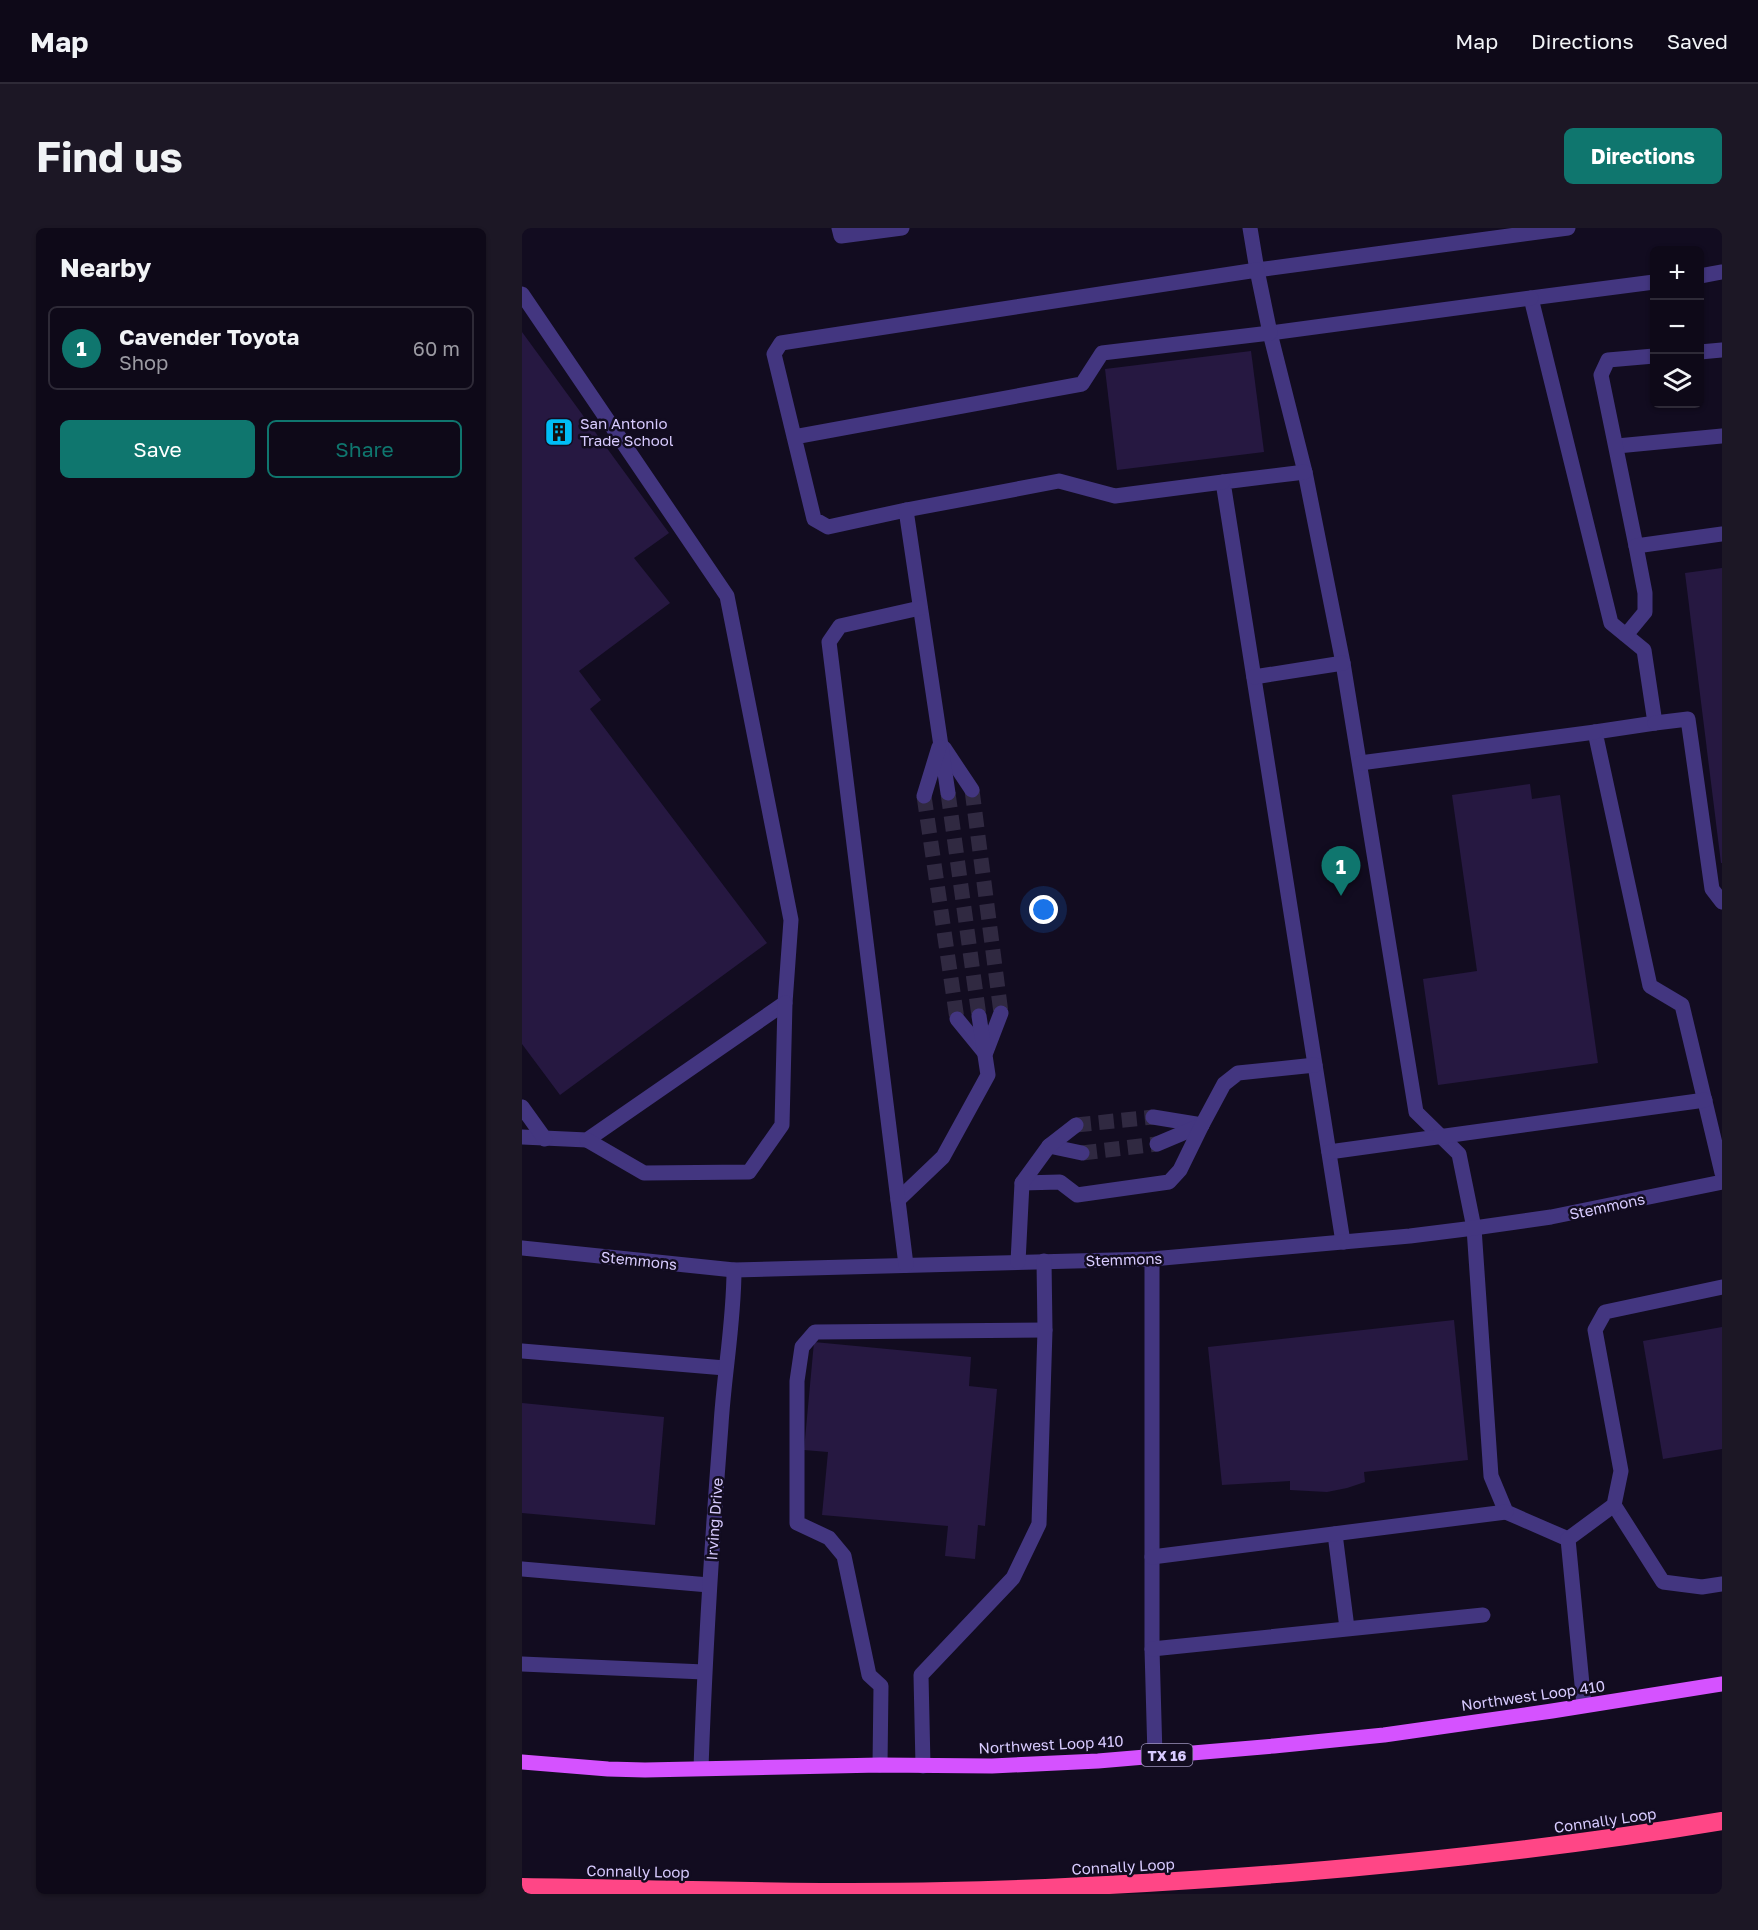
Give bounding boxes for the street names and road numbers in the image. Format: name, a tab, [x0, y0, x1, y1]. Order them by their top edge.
street label: Stemmons	[1568, 1189, 1646, 1223]
street label: Stemmons	[600, 1247, 678, 1273]
street label: Stemmons	[1085, 1249, 1163, 1269]
street label: Irving Drive	[702, 1477, 726, 1561]
street label: Northwest Loop 410	[1460, 1676, 1606, 1714]
street label: Northwest Loop 410	[978, 1731, 1124, 1757]
road number: TX 16	[1142, 1744, 1192, 1766]
street label: Connally Loop	[1553, 1804, 1657, 1836]
street label: Connally Loop	[1071, 1854, 1175, 1878]
street label: Connally Loop	[586, 1861, 690, 1881]

